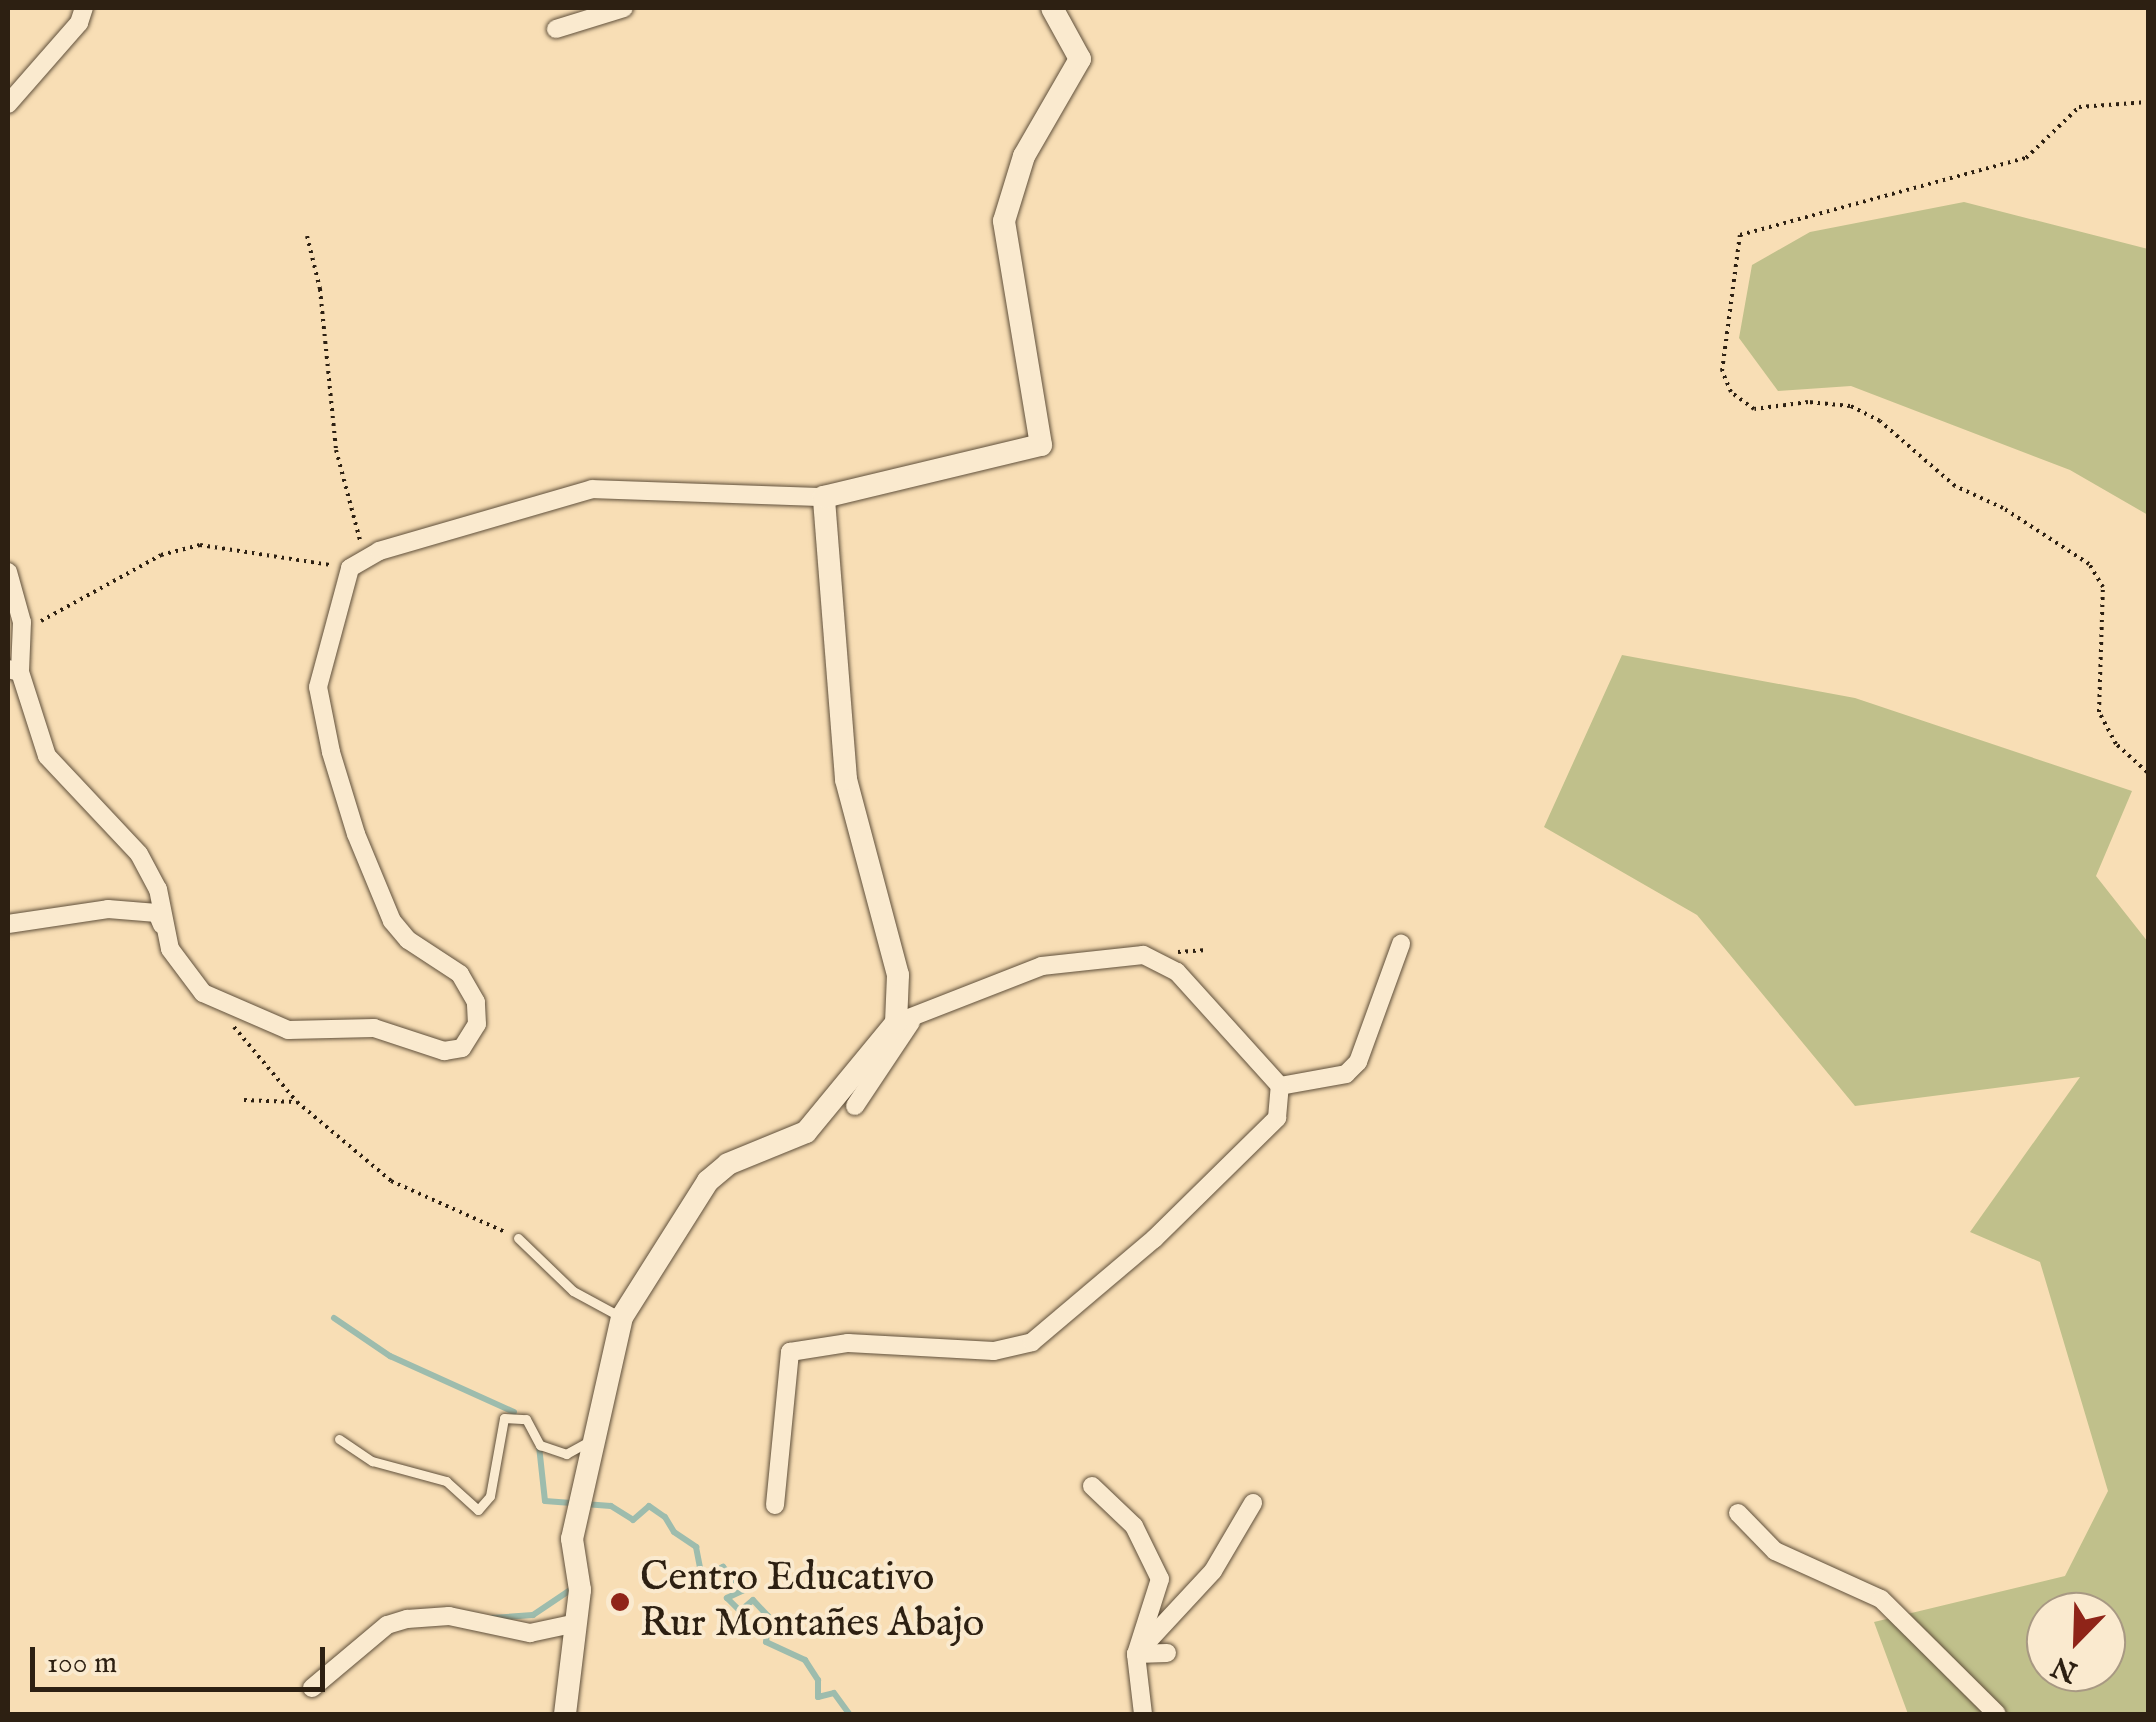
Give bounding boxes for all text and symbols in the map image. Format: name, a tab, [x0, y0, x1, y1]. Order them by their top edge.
place label: Centro Educativo Rur Montañes Abajo	[640, 1555, 984, 1649]
marker: Centro Educativo Rur Montañes Abajo	[609, 1591, 631, 1613]
north arrow	[2026, 1592, 2126, 1692]
scale bar	[35, 1627, 330, 1689]
text: 100 m	[47, 1645, 117, 1683]
text: N	[2047, 1647, 2083, 1689]

